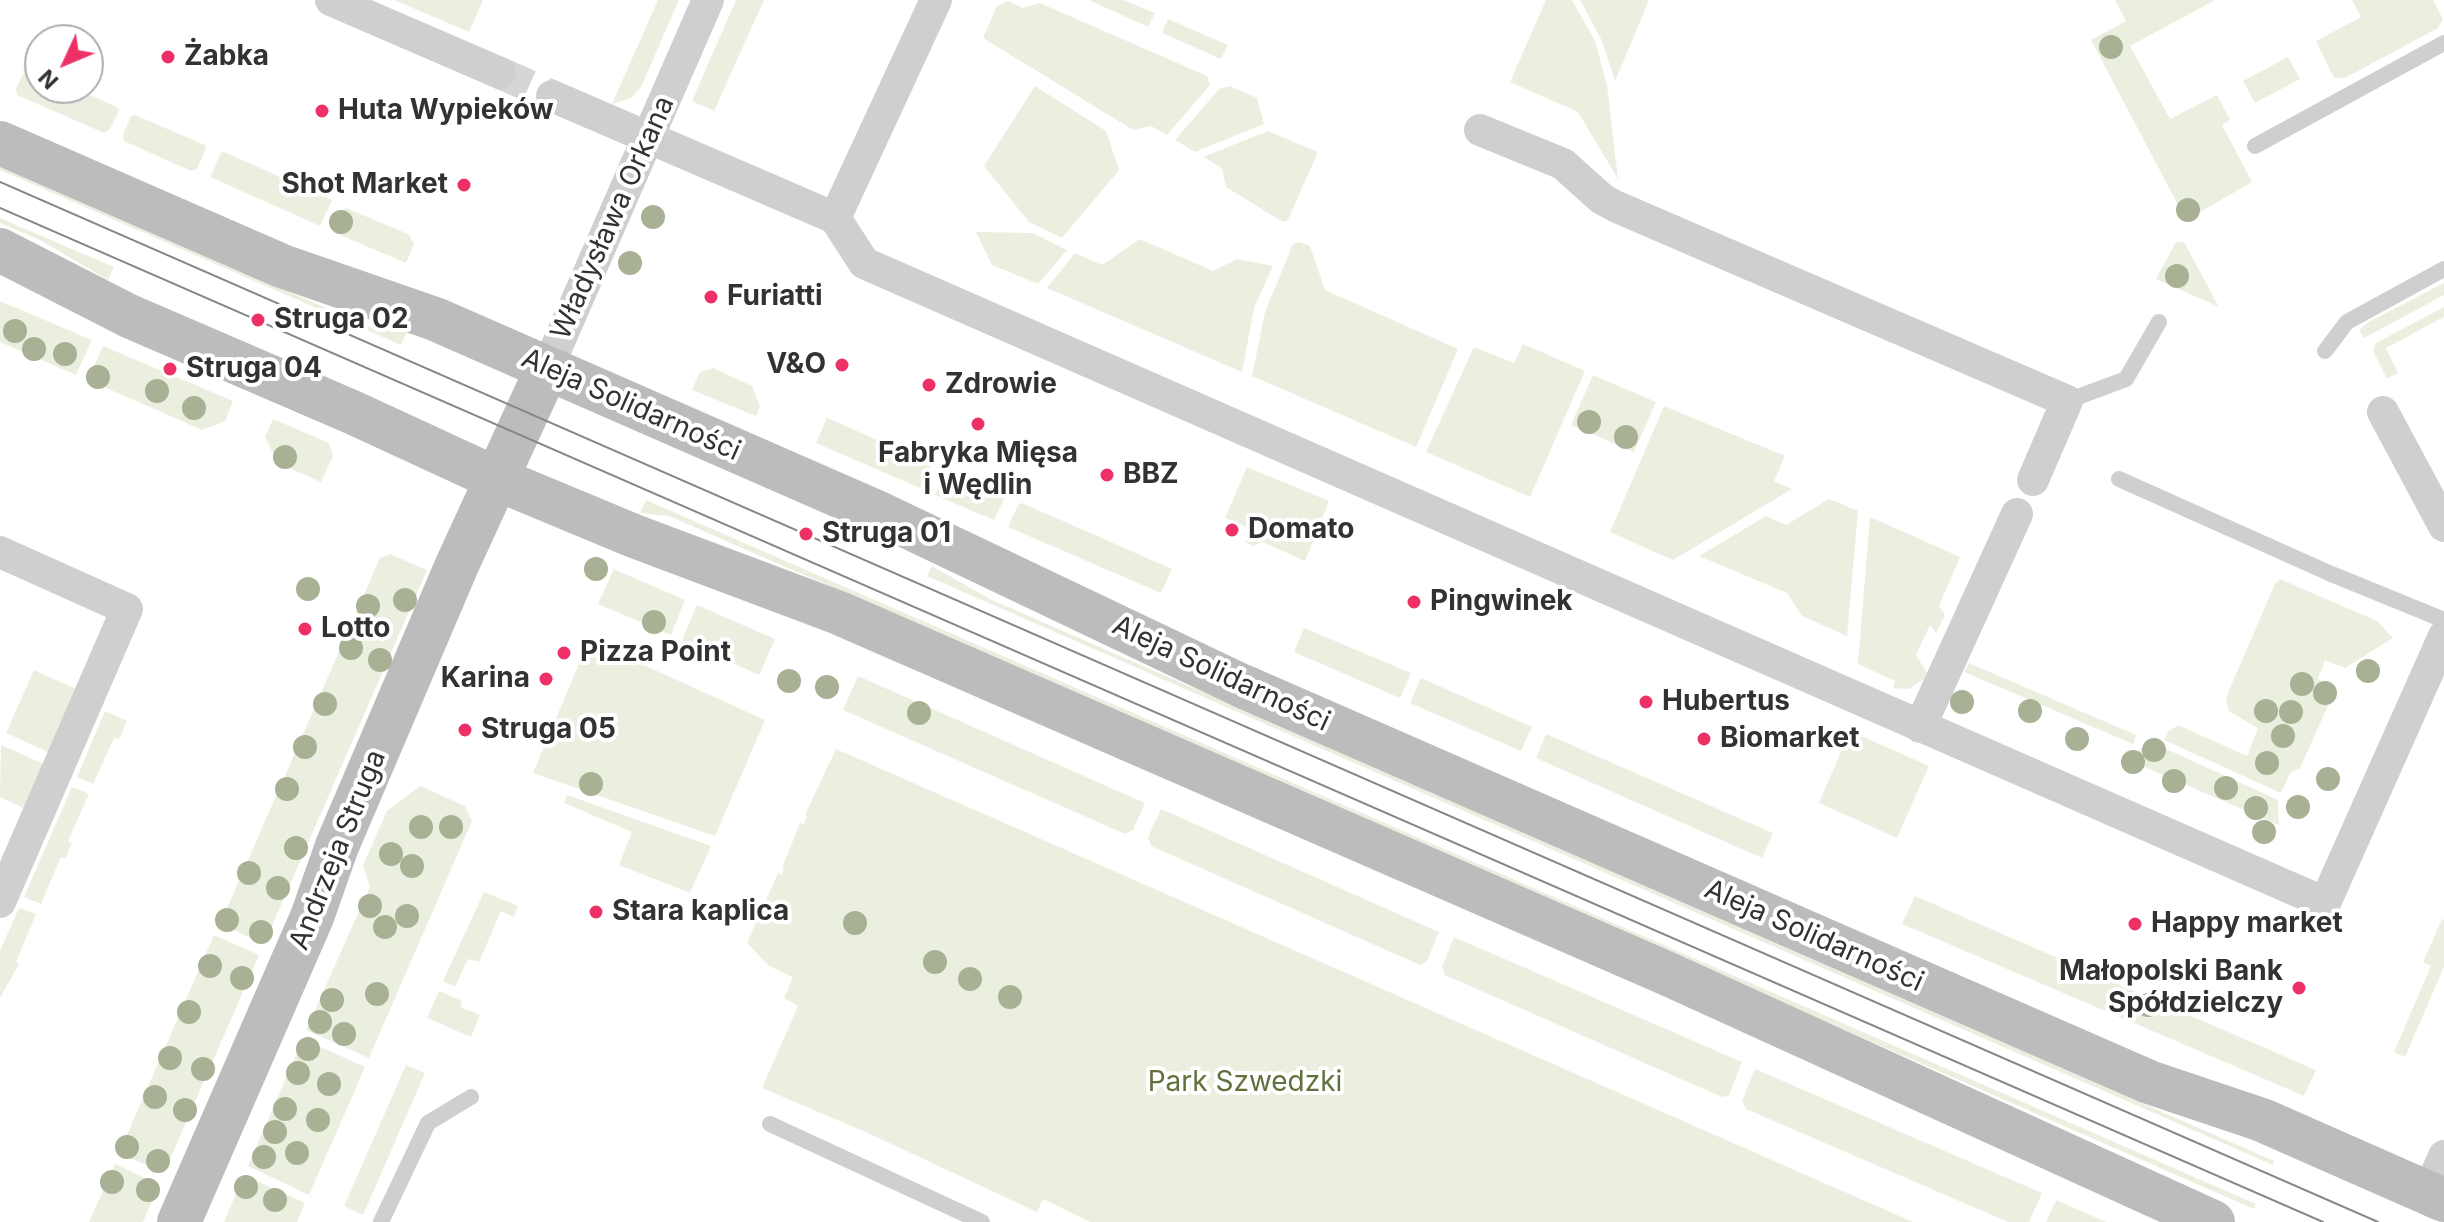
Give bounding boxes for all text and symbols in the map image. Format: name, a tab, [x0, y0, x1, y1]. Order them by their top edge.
north arrow	[24, 24, 104, 104]
place label: Żabka	[184, 40, 269, 74]
marker: Żabka	[159, 48, 177, 66]
text: N	[33, 64, 63, 94]
street label: Władysława Orkana	[544, 91, 682, 345]
place label: Huta Wypieków	[338, 94, 554, 128]
marker: Huta Wypieków	[313, 102, 331, 120]
place label: Shot Market	[281, 168, 448, 202]
marker: Shot Market	[455, 176, 473, 194]
place label: Furiatti	[727, 280, 822, 314]
marker: Furiatti	[702, 288, 720, 306]
place label: Struga 02	[274, 303, 409, 337]
marker: Struga 02	[249, 311, 267, 329]
street label: Aleja Solidarności	[516, 342, 746, 468]
place label: V&O	[766, 348, 826, 382]
place label: Struga 04	[186, 352, 322, 386]
marker: V&O	[833, 356, 851, 374]
marker: Struga 04	[161, 360, 179, 378]
place label: Zdrowie	[945, 368, 1057, 402]
marker: Zdrowie	[920, 376, 938, 394]
marker: Fabryka Mięsa i Wędlin	[969, 415, 987, 433]
place label: Fabryka Mięsa i Wędlin	[878, 437, 1078, 503]
place label: BBZ	[1123, 458, 1179, 492]
marker: BBZ	[1098, 466, 1116, 484]
place label: Domato	[1248, 513, 1354, 547]
place label: Struga 01	[822, 517, 951, 551]
marker: Domato	[1223, 521, 1241, 539]
marker: Struga 01	[797, 525, 815, 543]
place label: Pingwinek	[1430, 585, 1573, 619]
marker: Pingwinek	[1405, 593, 1423, 611]
street label: Aleja Solidarności	[1107, 609, 1335, 739]
place label: Lotto	[321, 612, 390, 646]
marker: Lotto	[296, 620, 314, 638]
place label: Pizza Point	[580, 636, 731, 670]
marker: Pizza Point	[555, 644, 573, 662]
place label: Karina	[441, 662, 530, 696]
marker: Karina	[537, 670, 555, 688]
place label: Hubertus	[1662, 685, 1790, 719]
marker: Hubertus	[1637, 693, 1655, 711]
place label: Struga 05	[481, 713, 616, 747]
marker: Struga 05	[456, 721, 474, 739]
place label: Biomarket	[1720, 722, 1859, 756]
marker: Biomarket	[1695, 730, 1713, 748]
street label: Andrzeja Struga	[283, 745, 393, 955]
street label: Aleja Solidarności	[1699, 873, 1929, 999]
place label: Stara kaplica	[612, 895, 789, 929]
marker: Stara kaplica	[587, 903, 605, 921]
place label: Happy market	[2151, 907, 2343, 941]
marker: Happy market	[2126, 915, 2144, 933]
place label: Małopolski Bank Spółdzielczy	[2059, 955, 2283, 1021]
marker: Małopolski Bank Spółdzielczy	[2290, 979, 2308, 997]
park label: Park Szwedzki	[1148, 1066, 1342, 1100]

